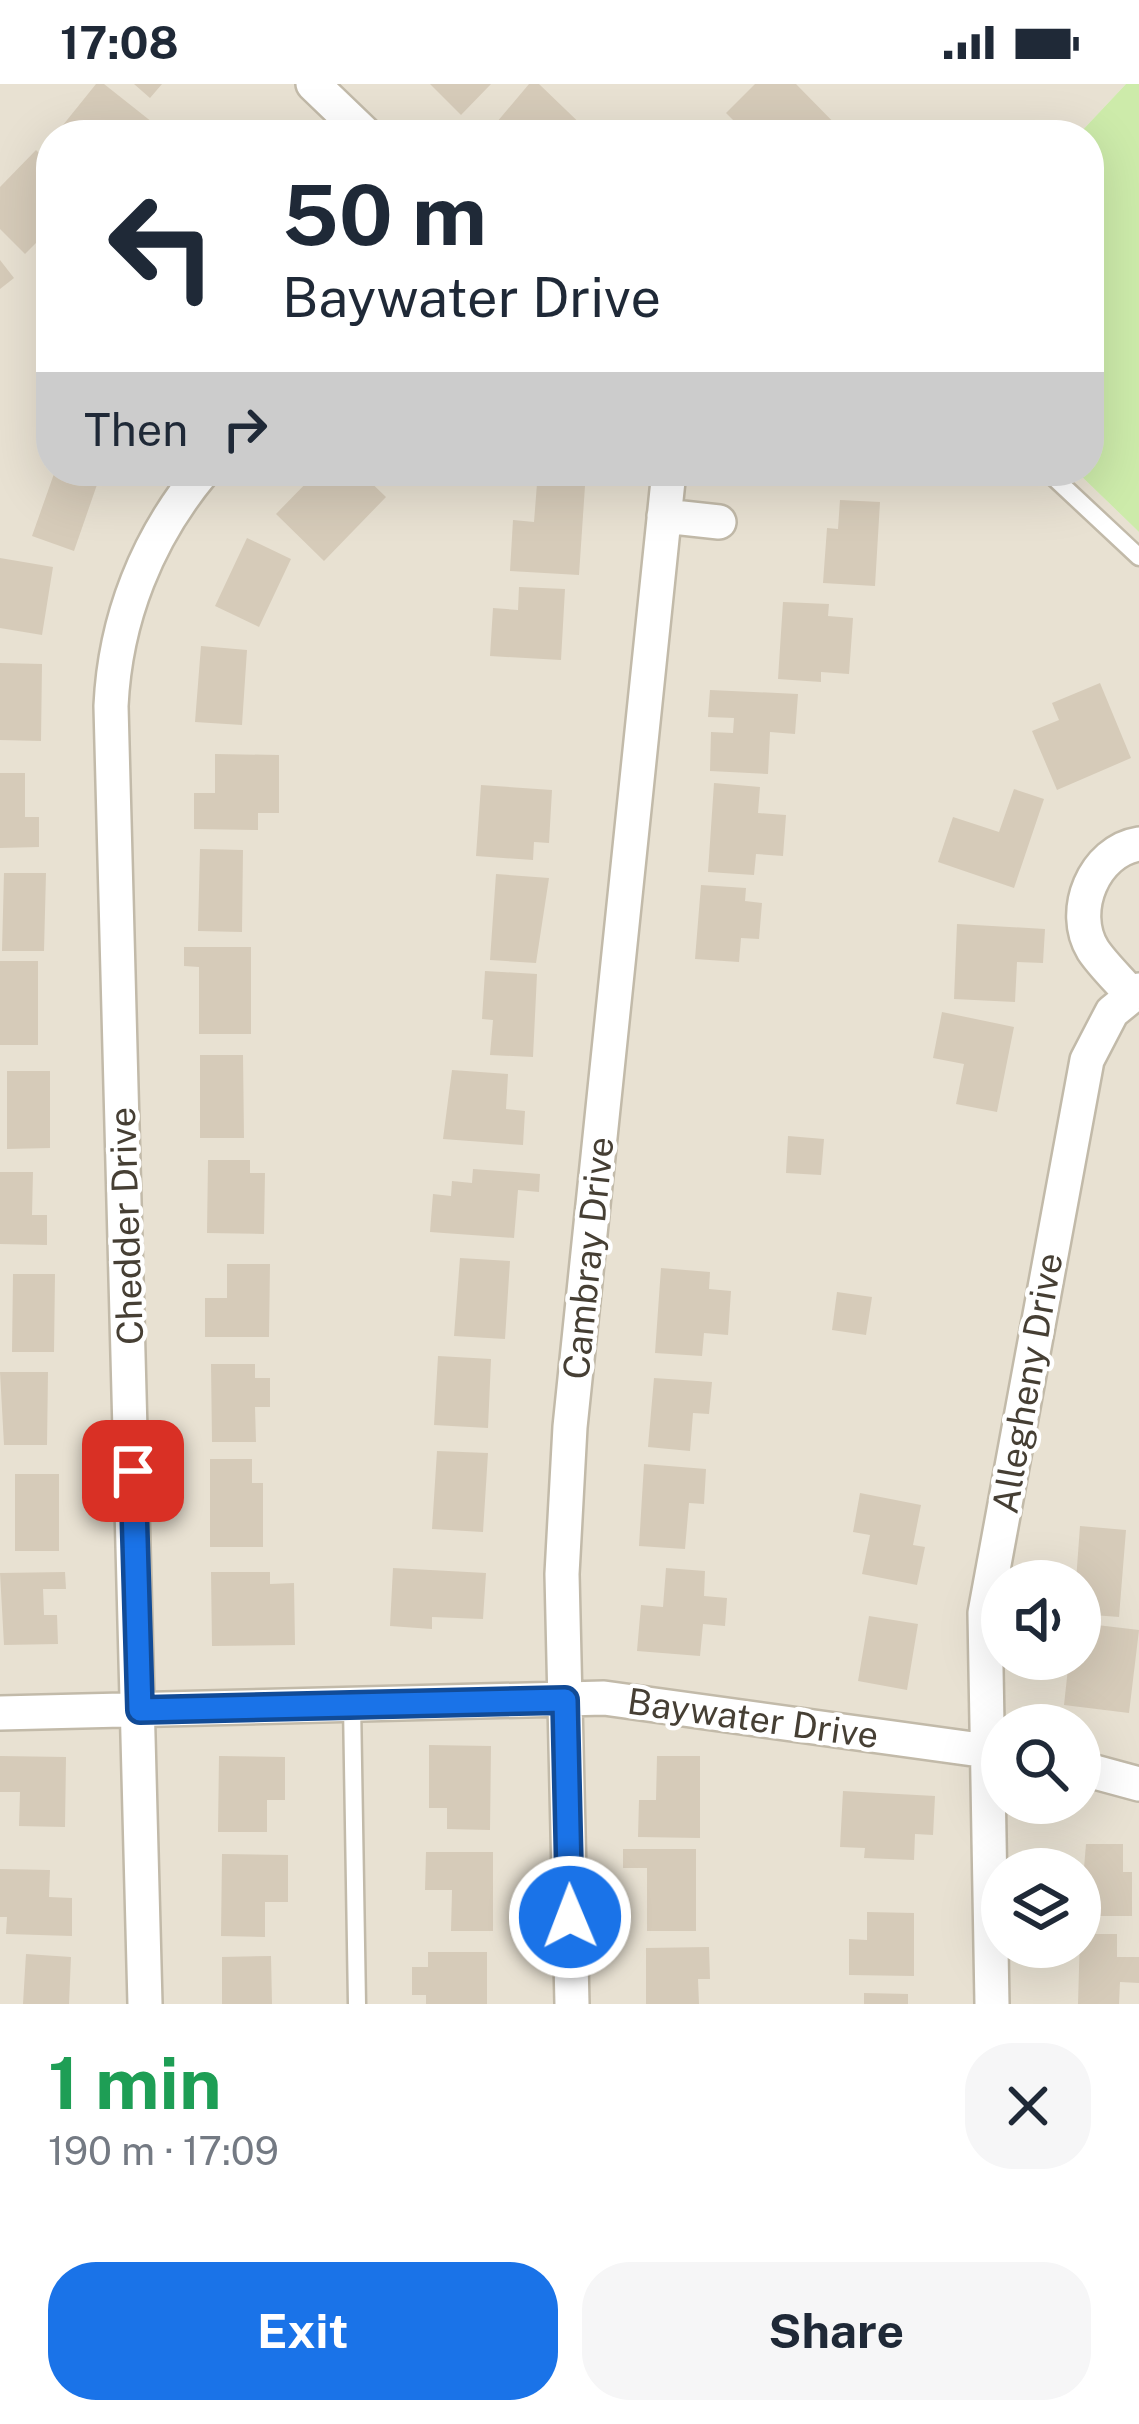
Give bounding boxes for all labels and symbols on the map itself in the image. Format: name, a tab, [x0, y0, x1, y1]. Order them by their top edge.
street label: Chedder Drive	[101, 1106, 151, 1346]
street label: Cambray Drive	[554, 1135, 622, 1381]
street label: Allegheny Drive	[983, 1249, 1071, 1517]
pin	[82, 1420, 184, 1522]
street label: Baywater Drive	[625, 1680, 881, 1756]
position arrow	[507, 1854, 633, 1980]

